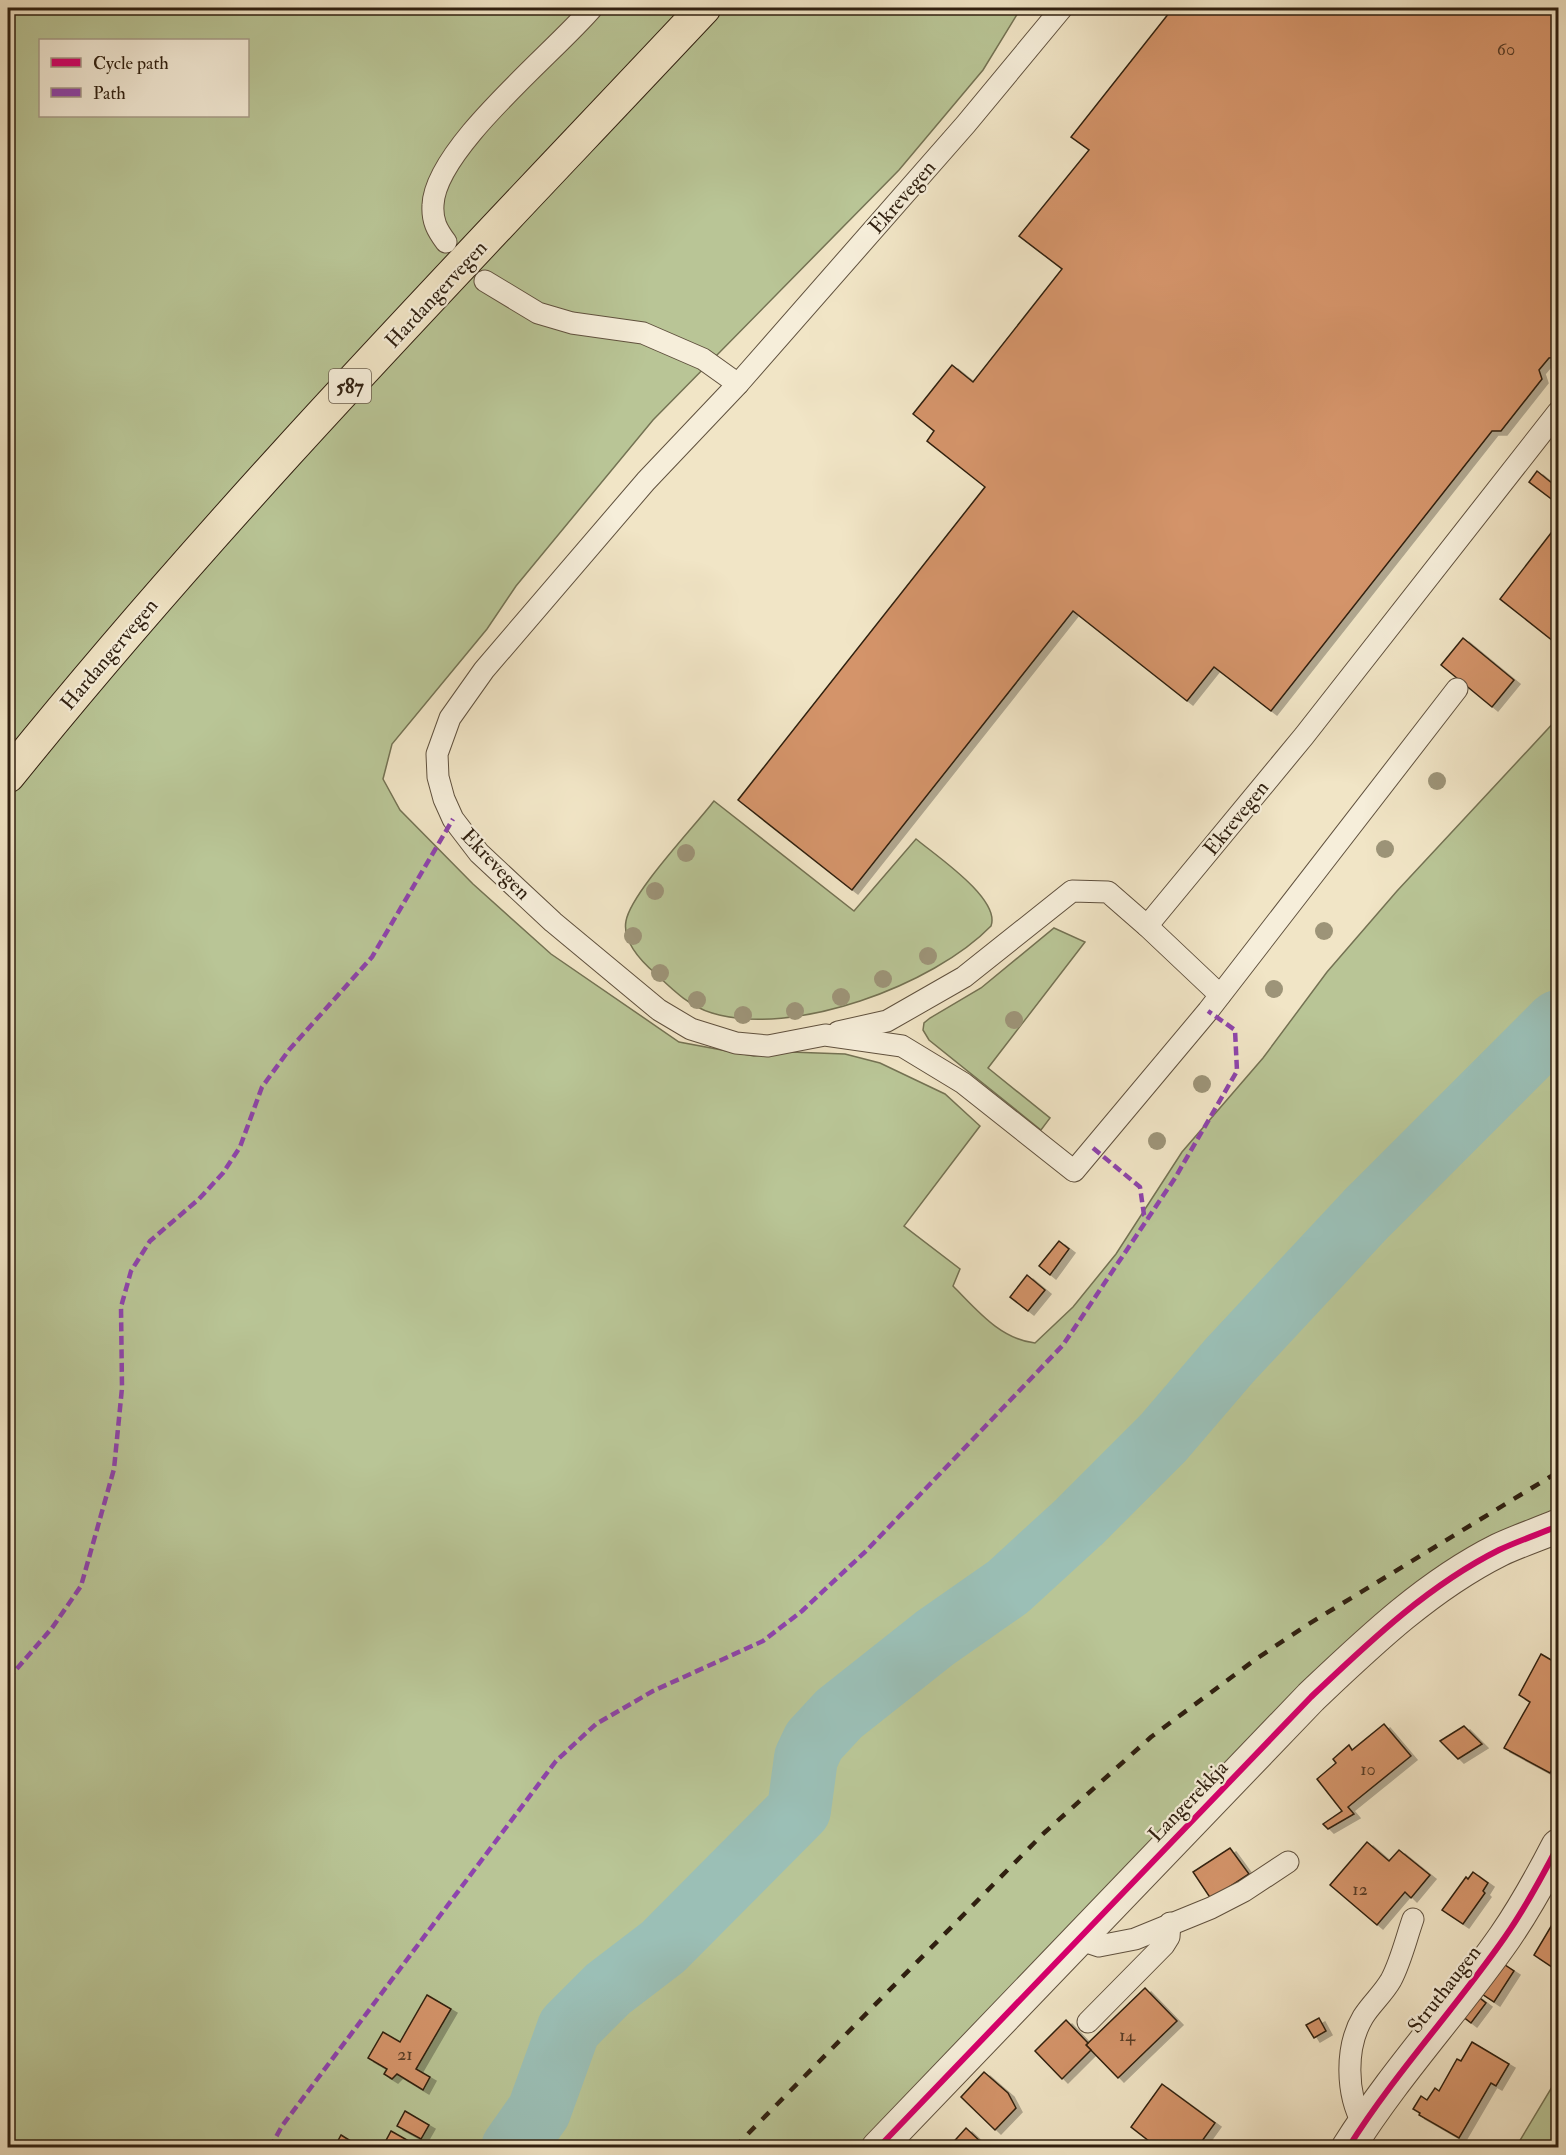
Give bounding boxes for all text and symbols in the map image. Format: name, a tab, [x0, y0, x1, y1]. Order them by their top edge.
house number: 60	[1497, 38, 1515, 61]
legend	[39, 39, 249, 117]
text: Cycle path	[93, 52, 169, 75]
text: Path	[93, 82, 126, 105]
street label: Ekrevegen	[863, 155, 942, 240]
street label: Hardangervegen	[379, 235, 493, 354]
road number: 587	[329, 369, 371, 403]
street label: Hardangervegen	[55, 593, 164, 716]
street label: Ekrevegen	[1198, 775, 1275, 862]
street label: Ekrevegen	[455, 823, 536, 906]
street label: Langerekkja	[1143, 1754, 1234, 1848]
house number: 10	[1360, 1758, 1376, 1781]
house number: 12	[1352, 1878, 1368, 1901]
street label: Struthaugen	[1402, 1940, 1487, 2039]
house number: 14	[1119, 2024, 1136, 2047]
house number: 21	[397, 2043, 413, 2066]

